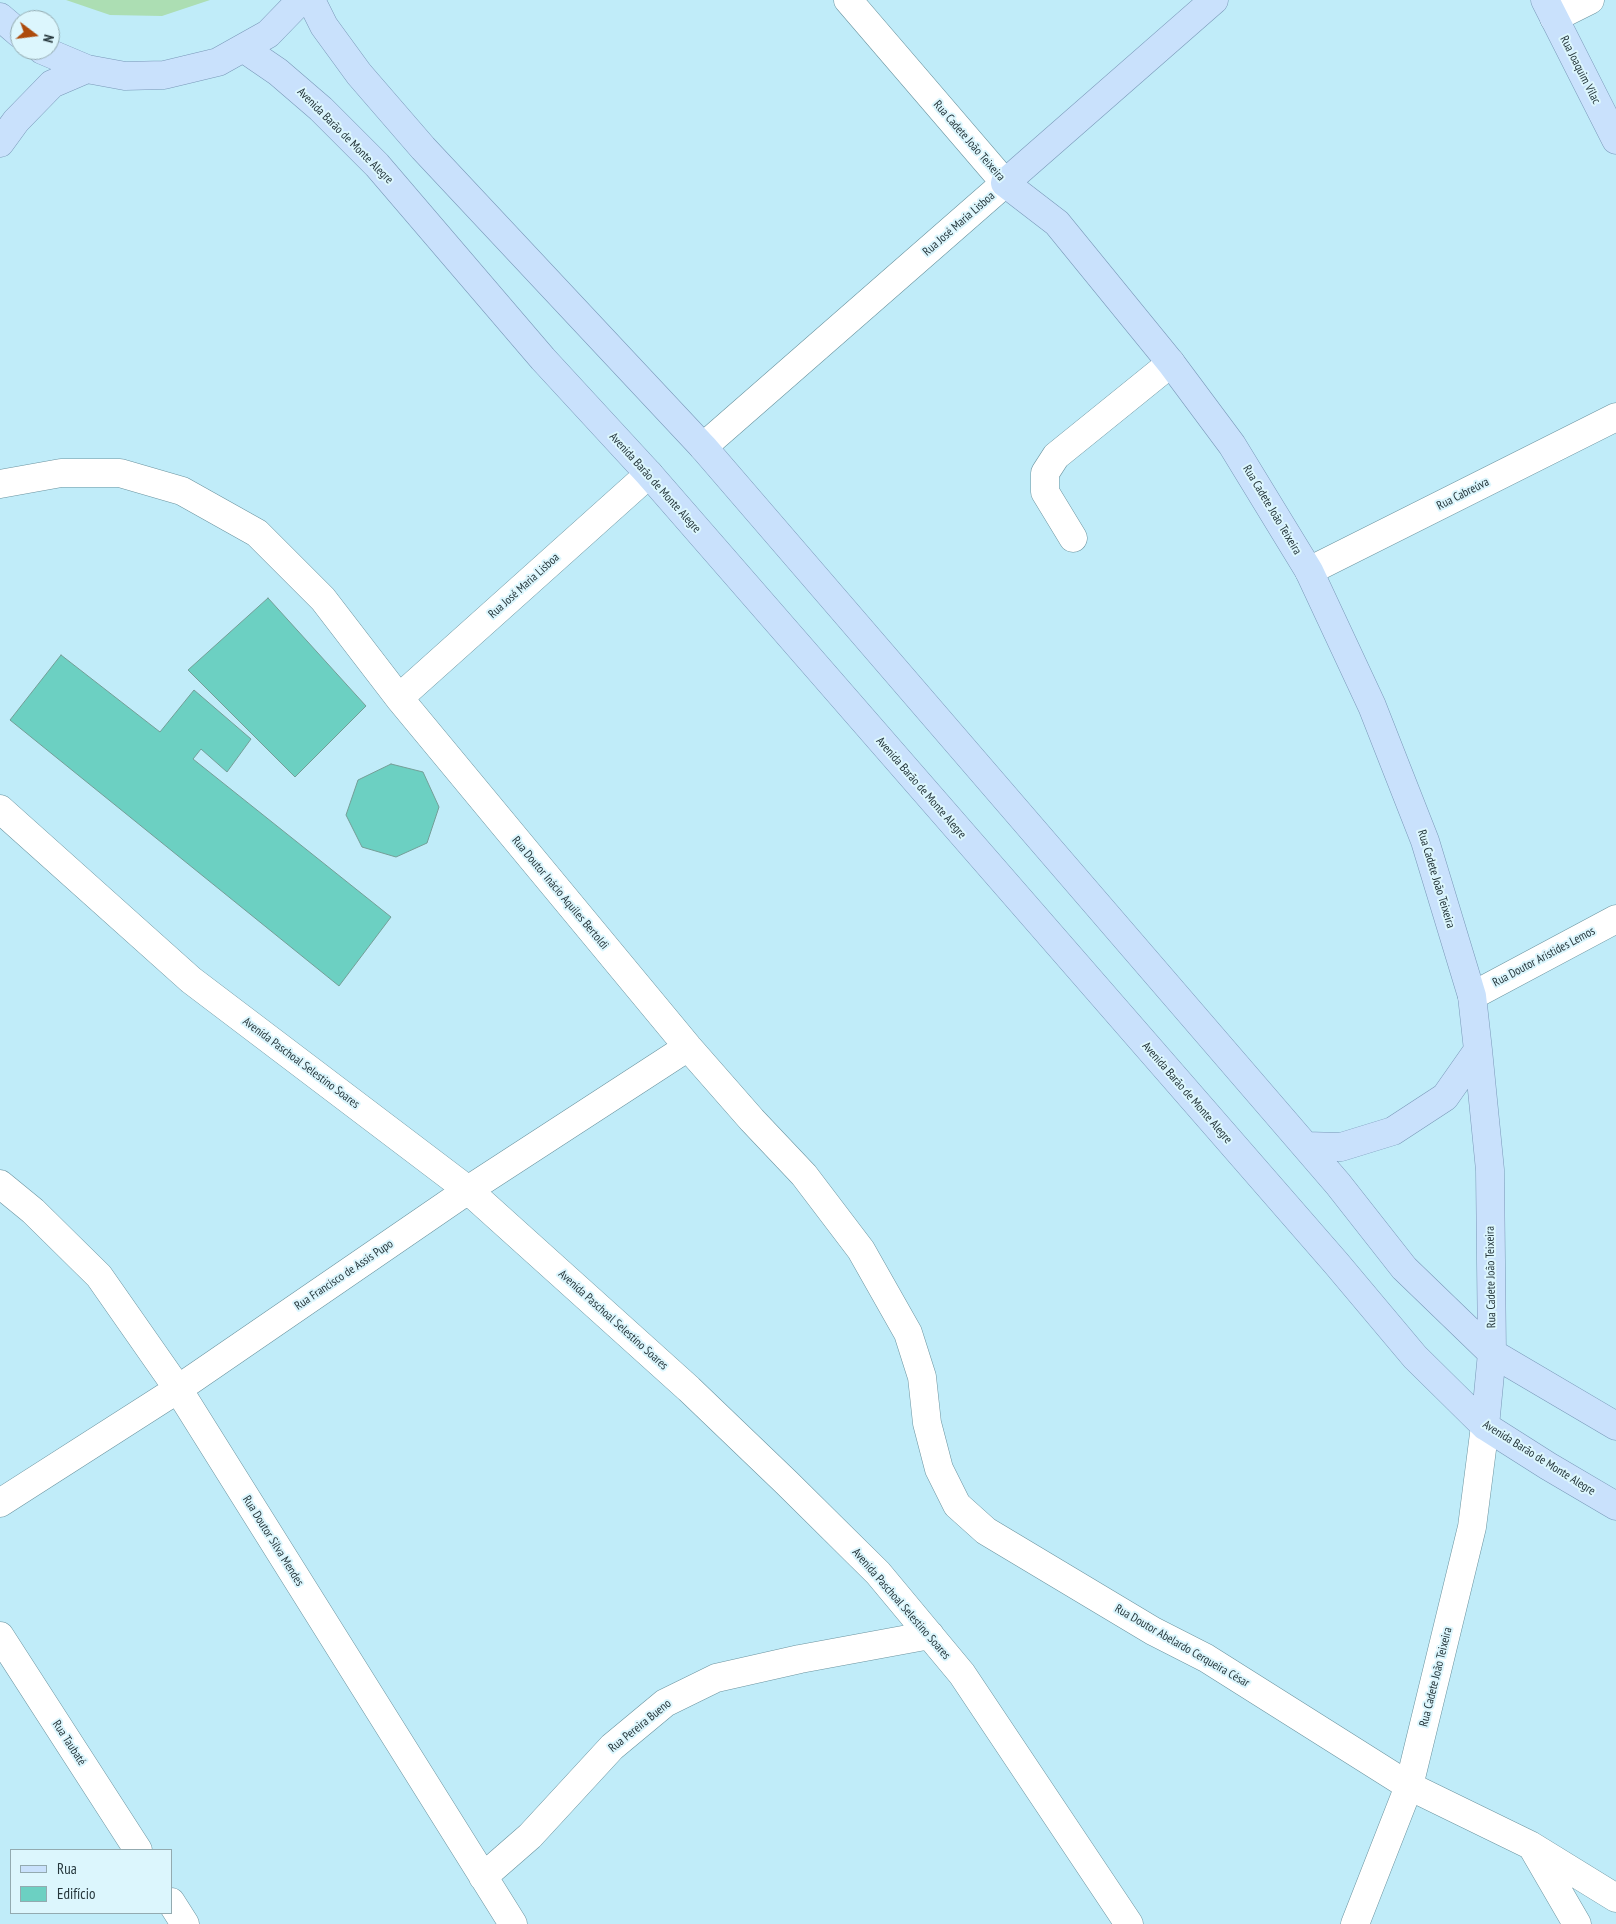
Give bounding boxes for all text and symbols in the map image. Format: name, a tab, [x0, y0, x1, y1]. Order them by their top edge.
north arrow	[10, 10, 60, 60]
text: N	[39, 33, 58, 45]
street label: Rua Joaquim Vilac	[1557, 34, 1603, 106]
street label: Avenida Barão de Monte Alegre	[294, 85, 396, 187]
street label: Rua Cadete João Teixeira	[930, 98, 1008, 184]
street label: Rua José Maria Lisboa	[920, 189, 998, 259]
street label: Avenida Barão de Monte Alegre	[606, 430, 704, 536]
street label: Rua Cadete João Teixeira	[1240, 463, 1304, 557]
street label: Rua Cabreúva	[1435, 475, 1491, 513]
street label: Rua José Maria Lisboa	[486, 550, 562, 622]
street label: Avenida Barão de Monte Alegre	[873, 734, 969, 842]
street label: Rua Cadete João Teixeira	[1414, 828, 1458, 930]
street label: Rua Doutor Inácio Aquiles Bertoldi	[509, 834, 611, 952]
street label: Rua Doutor Aristides Lemos	[1490, 924, 1598, 990]
street label: Avenida Paschoal Selestino Soares	[240, 1014, 362, 1112]
street label: Avenida Barão de Monte Alegre	[1139, 1039, 1235, 1147]
street label: Rua Cadete João Teixeira	[1483, 1226, 1499, 1328]
street label: Rua Francisco de Assis Pupo	[292, 1237, 396, 1313]
street label: Avenida Paschoal Selestino Soares	[555, 1267, 671, 1373]
street label: Avenida Barão de Monte Alegre	[1480, 1417, 1598, 1499]
street label: Rua Doutor Silva Mendes	[239, 1493, 307, 1589]
street label: Avenida Paschoal Selestino Soares	[849, 1546, 953, 1662]
street label: Rua Doutor Abelardo Cerqueira César	[1112, 1601, 1252, 1691]
street label: Rua Cadete João Teixeira	[1417, 1626, 1455, 1728]
street label: Rua Pereira Bueno	[606, 1696, 674, 1756]
street label: Rua Taubaté	[49, 1718, 89, 1768]
legend	[10, 1849, 172, 1914]
text: Rua	[57, 1859, 77, 1878]
text: Edifício	[57, 1884, 95, 1903]

